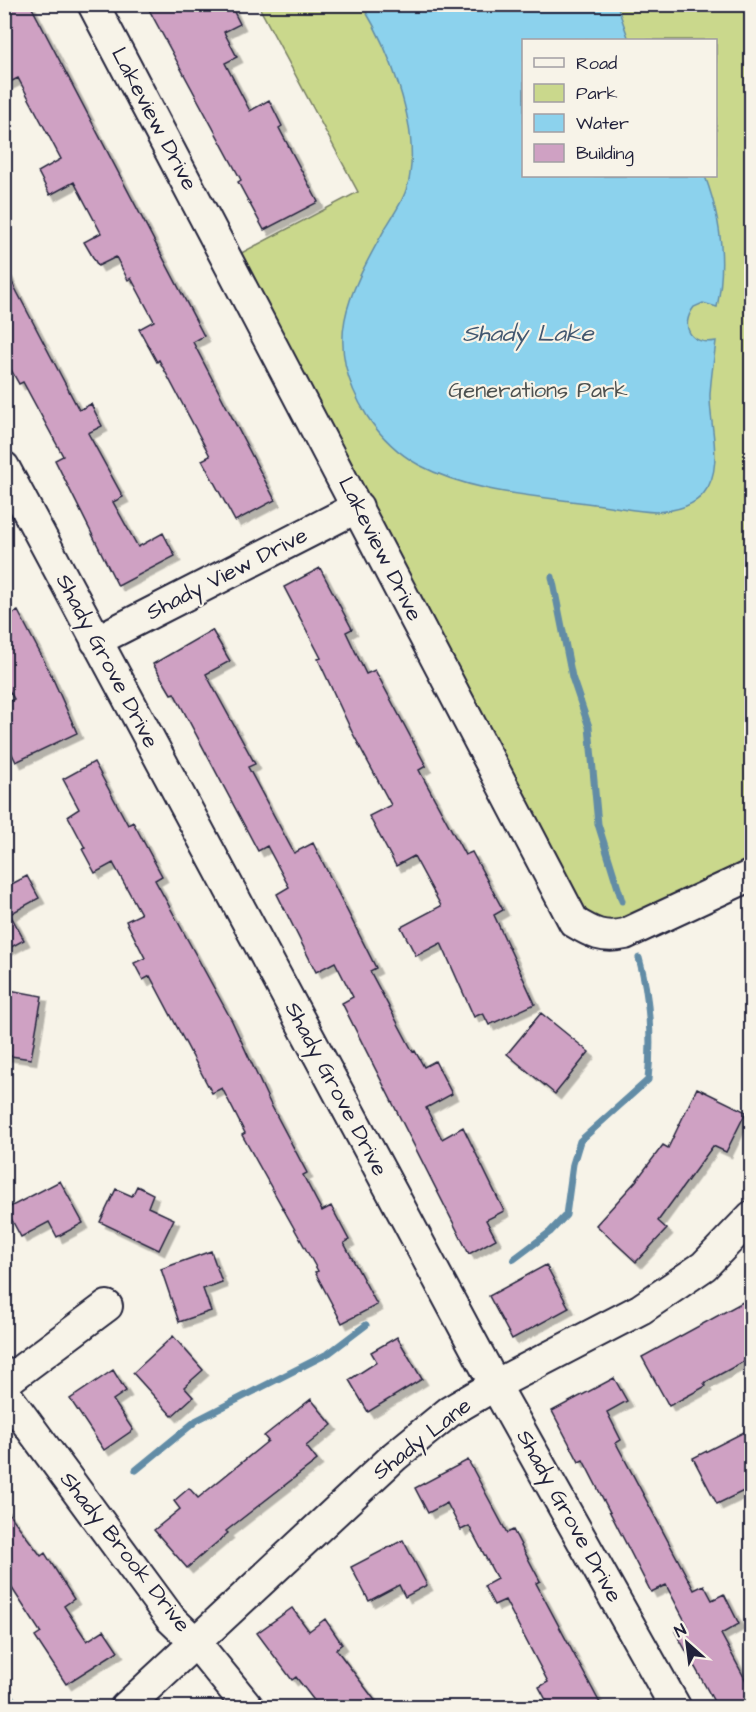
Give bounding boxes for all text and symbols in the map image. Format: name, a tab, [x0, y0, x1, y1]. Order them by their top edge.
legend	[522, 39, 717, 177]
street label: Lakeview Drive	[103, 42, 205, 196]
text: Road	[576, 51, 617, 76]
text: Park	[576, 81, 618, 106]
text: Water	[576, 111, 629, 136]
text: Building	[576, 141, 634, 167]
water label: Shady Lake	[462, 317, 595, 351]
park label: Generations Park	[448, 375, 628, 406]
street label: Lakeview Drive	[330, 472, 430, 627]
street label: Shady View Drive	[141, 520, 313, 629]
street label: Shady Grove Drive	[47, 568, 166, 754]
street label: Shady Grove Drive	[276, 996, 395, 1182]
street label: Shady Lane	[366, 1390, 479, 1488]
street label: Shady Grove Drive	[508, 1424, 629, 1609]
street label: Shady Brook Drive	[52, 1465, 198, 1640]
north arrow	[657, 1613, 717, 1673]
text: N	[671, 1619, 690, 1643]

